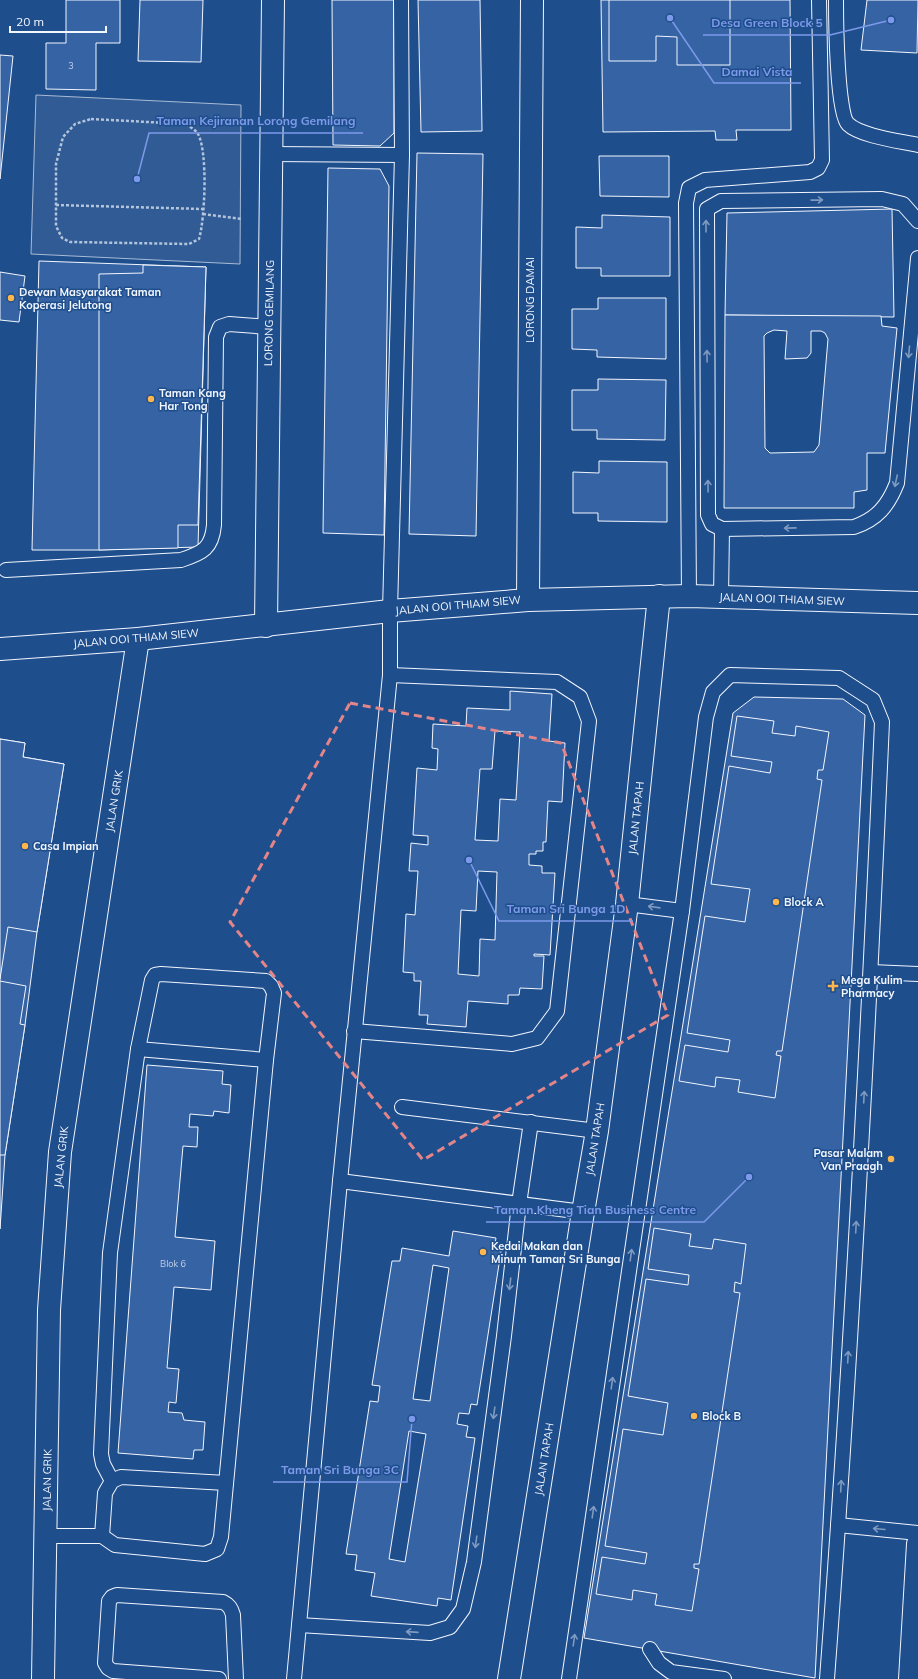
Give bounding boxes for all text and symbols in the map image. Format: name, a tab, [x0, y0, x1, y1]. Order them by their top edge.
scale bar	[10, 8, 106, 34]
callout: Desa Green Block 5	[703, 11, 830, 35]
text: 20 m	[16, 14, 44, 29]
text: Desa Green Block 5	[711, 15, 823, 30]
callout: Damai Vista	[714, 59, 801, 83]
house number: 3	[68, 60, 74, 71]
text: Damai Vista	[722, 64, 792, 79]
callout: Taman Kejiranan Lorong Gemilang	[149, 109, 363, 133]
text: Taman Kejiranan Lorong Gemilang	[157, 113, 355, 128]
one-way arrow	[810, 196, 823, 203]
one-way arrow	[702, 220, 710, 233]
street label: LORONG DAMAI	[523, 257, 537, 343]
street label: LORONG GEMILANG	[261, 260, 277, 366]
place label: Dewan Masyarakat Taman Koperasi Jelutong	[19, 285, 161, 312]
marker: Dewan Masyarakat Taman Koperasi Jelutong	[6, 293, 16, 303]
one-way arrow	[905, 345, 913, 358]
one-way arrow	[703, 350, 711, 363]
place label: Taman Kang Har Tong	[159, 386, 226, 413]
marker: Taman Kang Har Tong	[146, 394, 156, 404]
one-way arrow	[892, 475, 900, 488]
one-way arrow	[704, 480, 712, 493]
one-way arrow	[784, 524, 797, 532]
street label: JALAN OOI THIAM SIEW	[719, 590, 845, 608]
street label: JALAN OOI THIAM SIEW	[395, 593, 521, 617]
street label: JALAN OOI THIAM SIEW	[73, 626, 199, 650]
street label: JALAN GRIK	[102, 768, 126, 833]
street label: JALAN TAPAH	[625, 781, 647, 855]
place label: Casa Impian	[33, 839, 99, 853]
marker: Casa Impian	[20, 841, 30, 851]
place label: Block A	[784, 895, 825, 909]
callout: Taman Sri Bunga 1D	[499, 897, 633, 921]
marker: Block A	[771, 897, 781, 907]
text: Taman Sri Bunga 1D	[507, 901, 625, 916]
one-way arrow	[648, 903, 661, 911]
place label: Mega Kulim Pharmacy	[841, 973, 903, 1000]
marker: Mega Kulim Pharmacy	[828, 981, 838, 991]
one-way arrow	[860, 1091, 867, 1104]
street label: JALAN TAPAH	[582, 1102, 608, 1176]
street label: JALAN GRIK	[51, 1124, 71, 1189]
place label: Pasar Malam Van Praagh	[813, 1146, 883, 1173]
marker: Pasar Malam Van Praagh	[886, 1154, 896, 1164]
callout: Taman Kheng Tian Business Centre	[486, 1198, 704, 1222]
text: Taman Kheng Tian Business Centre	[494, 1202, 696, 1217]
one-way arrow	[852, 1221, 860, 1234]
place label: Kedai Makan dan Minum Taman Sri Bunga	[491, 1239, 621, 1266]
marker: Kedai Makan dan Minum Taman Sri Bunga	[478, 1247, 488, 1257]
one-way arrow	[627, 1249, 635, 1262]
house number: Blok 6	[160, 1258, 186, 1269]
one-way arrow	[506, 1277, 514, 1290]
one-way arrow	[845, 1351, 852, 1364]
one-way arrow	[608, 1377, 616, 1390]
one-way arrow	[490, 1406, 498, 1419]
place label: Block B	[702, 1409, 742, 1423]
marker: Block B	[689, 1411, 699, 1421]
street label: JALAN TAPAH	[531, 1422, 557, 1496]
street label: JALAN GRIK	[39, 1448, 55, 1511]
callout: Taman Sri Bunga 3C	[273, 1458, 407, 1482]
text: Taman Sri Bunga 3C	[281, 1462, 399, 1477]
one-way arrow	[837, 1480, 844, 1493]
one-way arrow	[589, 1506, 597, 1519]
one-way arrow	[873, 1525, 886, 1533]
one-way arrow	[472, 1535, 480, 1548]
one-way arrow	[406, 1629, 419, 1636]
one-way arrow	[570, 1634, 578, 1647]

